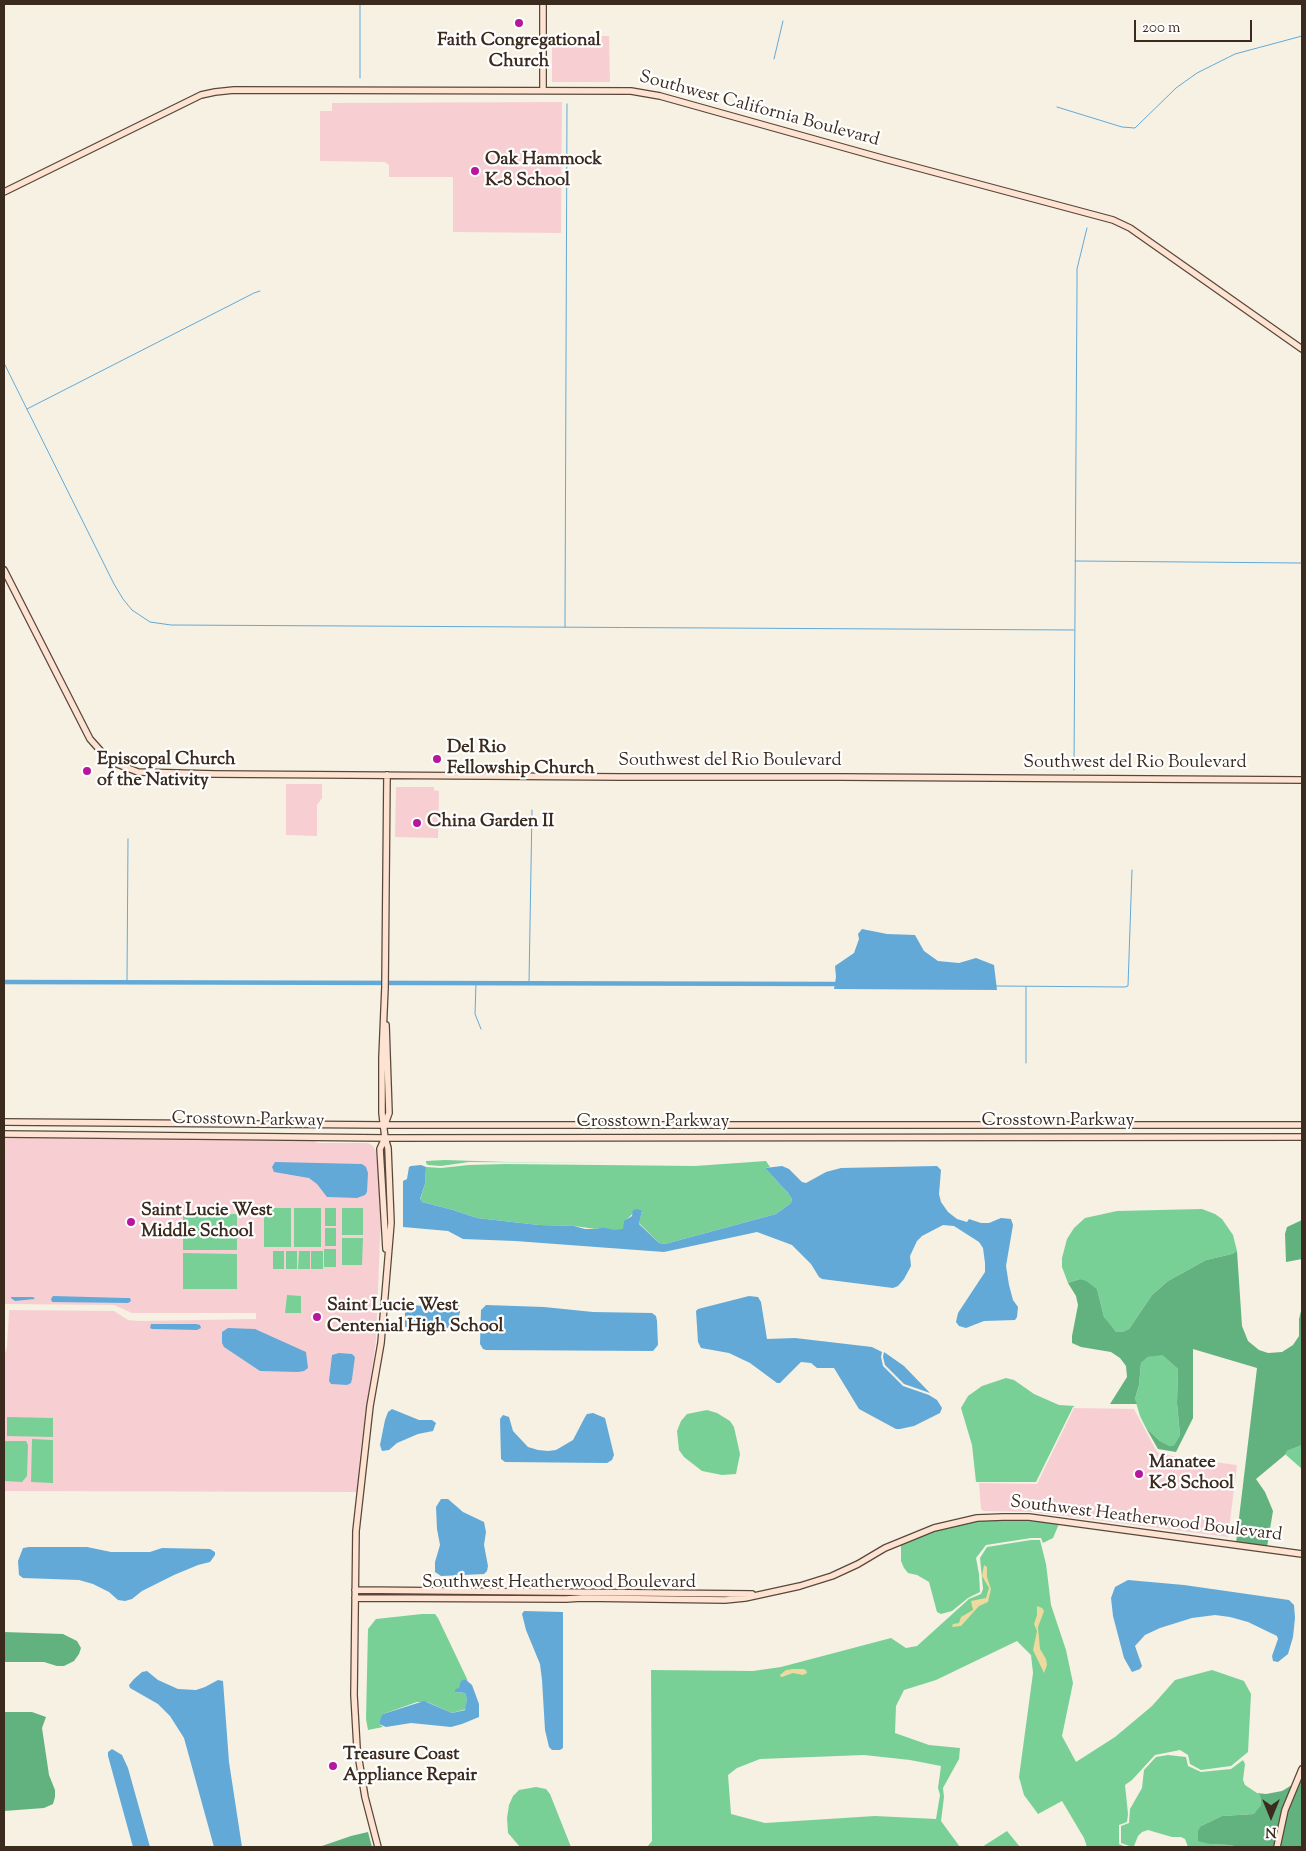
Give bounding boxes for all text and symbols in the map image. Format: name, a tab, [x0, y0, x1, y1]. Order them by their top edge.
scale bar	[1136, 10, 1254, 42]
marker: Faith Congregational Church	[513, 17, 525, 29]
text: 200 m	[1142, 18, 1181, 39]
place label: Faith Congregational Church	[437, 31, 601, 74]
street label: Southwest California Boulevard	[637, 68, 881, 152]
place label: Oak Hammock K-8 School	[485, 150, 602, 192]
marker: Oak Hammock K-8 School	[469, 165, 481, 177]
place label: Del Rio Fellowship Church	[447, 738, 595, 781]
place label: Episcopal Church of the Nativity	[97, 750, 236, 792]
street label: Southwest del Rio Boulevard	[618, 751, 842, 773]
marker: Del Rio Fellowship Church	[431, 753, 443, 765]
street label: Southwest del Rio Boulevard	[1023, 753, 1247, 775]
marker: Episcopal Church of the Nativity	[81, 765, 93, 777]
place label: China Garden II	[427, 812, 554, 834]
marker: China Garden II	[411, 817, 423, 829]
street label: Crosstown Parkway	[171, 1109, 325, 1133]
street label: Crosstown Parkway	[982, 1111, 1134, 1133]
street label: Crosstown Parkway	[577, 1112, 729, 1134]
place label: Saint Lucie West Middle School	[141, 1201, 272, 1244]
marker: Saint Lucie West Middle School	[125, 1216, 137, 1228]
place label: Saint Lucie West Centenial High School	[327, 1296, 504, 1338]
marker: Saint Lucie West Centenial High School	[311, 1311, 323, 1323]
place label: Manatee K-8 School	[1149, 1453, 1234, 1496]
marker: Manatee K-8 School	[1133, 1468, 1145, 1480]
street label: Southwest Heatherwood Boulevard	[1009, 1493, 1283, 1547]
street label: Southwest Heatherwood Boulevard	[422, 1573, 696, 1595]
place label: Treasure Coast Appliance Repair	[343, 1745, 477, 1788]
marker: Treasure Coast Appliance Repair	[327, 1760, 339, 1772]
north arrow	[1246, 1791, 1296, 1841]
text: N	[1265, 1821, 1277, 1841]

